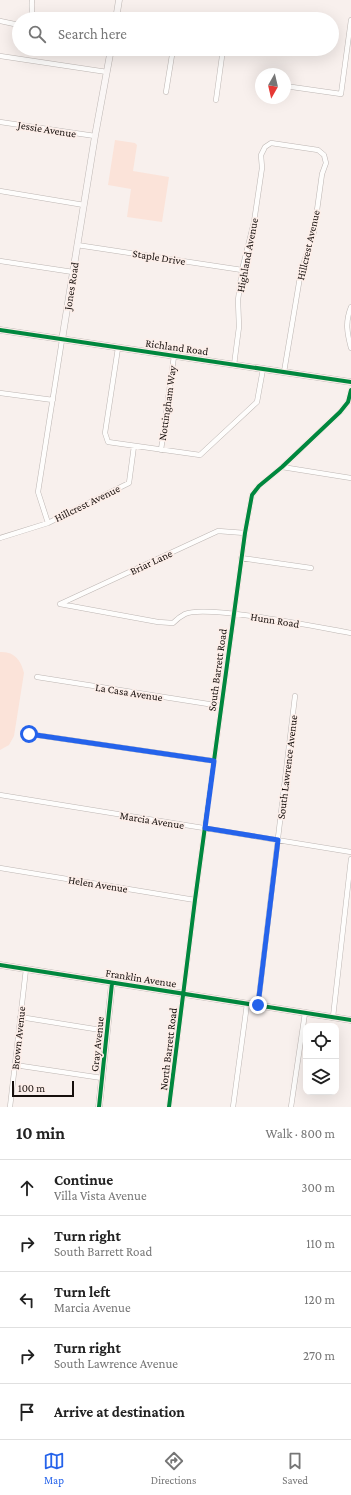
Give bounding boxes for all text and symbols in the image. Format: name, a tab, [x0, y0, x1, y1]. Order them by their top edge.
search box	[12, 12, 339, 56]
icon: search	[26, 23, 48, 45]
text: Search here	[58, 26, 127, 42]
north arrow	[255, 68, 291, 104]
street label: Jessie Avenue	[16, 118, 77, 141]
street label: Hillcrest Avenue	[294, 209, 322, 281]
street label: Highland Avenue	[234, 217, 261, 293]
street label: Staple Drive	[132, 247, 186, 268]
street label: Jones Road	[61, 261, 82, 312]
street label: Richland Road	[145, 337, 209, 357]
street label: Nottingham Way	[156, 364, 179, 441]
street label: Hillcrest Avenue	[52, 482, 122, 524]
street label: Briar Lane	[128, 547, 174, 577]
street label: Hunn Road	[250, 610, 300, 630]
street label: South Barrett Road	[205, 628, 229, 712]
street label: La Casa Avenue	[94, 681, 164, 703]
street label: South Lawrence Avenue	[275, 714, 299, 820]
route start	[20, 725, 38, 743]
street label: Marcia Avenue	[119, 809, 185, 831]
street label: Helen Avenue	[67, 873, 129, 895]
street label: Franklin Avenue	[105, 966, 177, 990]
route end	[249, 996, 267, 1014]
street label: Brown Avenue	[9, 1006, 27, 1070]
street label: North Barrett Road	[157, 1007, 179, 1091]
street label: Gray Avenue	[88, 1016, 107, 1072]
map controls	[303, 1023, 339, 1095]
button: locate	[303, 1023, 339, 1059]
button: layers	[303, 1059, 339, 1095]
scale bar	[12, 1079, 74, 1098]
text: 100 m	[18, 1082, 45, 1094]
text: 10 min	[16, 1124, 65, 1143]
text: Walk · 800 m	[265, 1126, 335, 1141]
text: Continue	[54, 1172, 113, 1188]
icon: ahead	[16, 1177, 38, 1199]
text: 300 m	[301, 1180, 335, 1195]
text: Villa Vista Avenue	[54, 1188, 147, 1203]
text: Turn right	[54, 1228, 121, 1244]
icon: right	[16, 1233, 38, 1255]
text: 110 m	[306, 1236, 335, 1251]
text: South Barrett Road	[54, 1244, 152, 1259]
text: Turn left	[54, 1284, 110, 1300]
icon: left	[16, 1289, 38, 1311]
text: 120 m	[304, 1292, 335, 1307]
text: Marcia Avenue	[54, 1300, 131, 1315]
text: Turn right	[54, 1340, 121, 1356]
icon: right	[16, 1345, 38, 1367]
text: 270 m	[303, 1348, 335, 1363]
text: South Lawrence Avenue	[54, 1356, 178, 1371]
icon: arrive	[16, 1401, 38, 1423]
text: Arrive at destination	[54, 1404, 185, 1420]
tab: Map	[43, 1450, 65, 1486]
tab: Directions	[151, 1450, 196, 1486]
tab: Saved	[282, 1450, 308, 1486]

